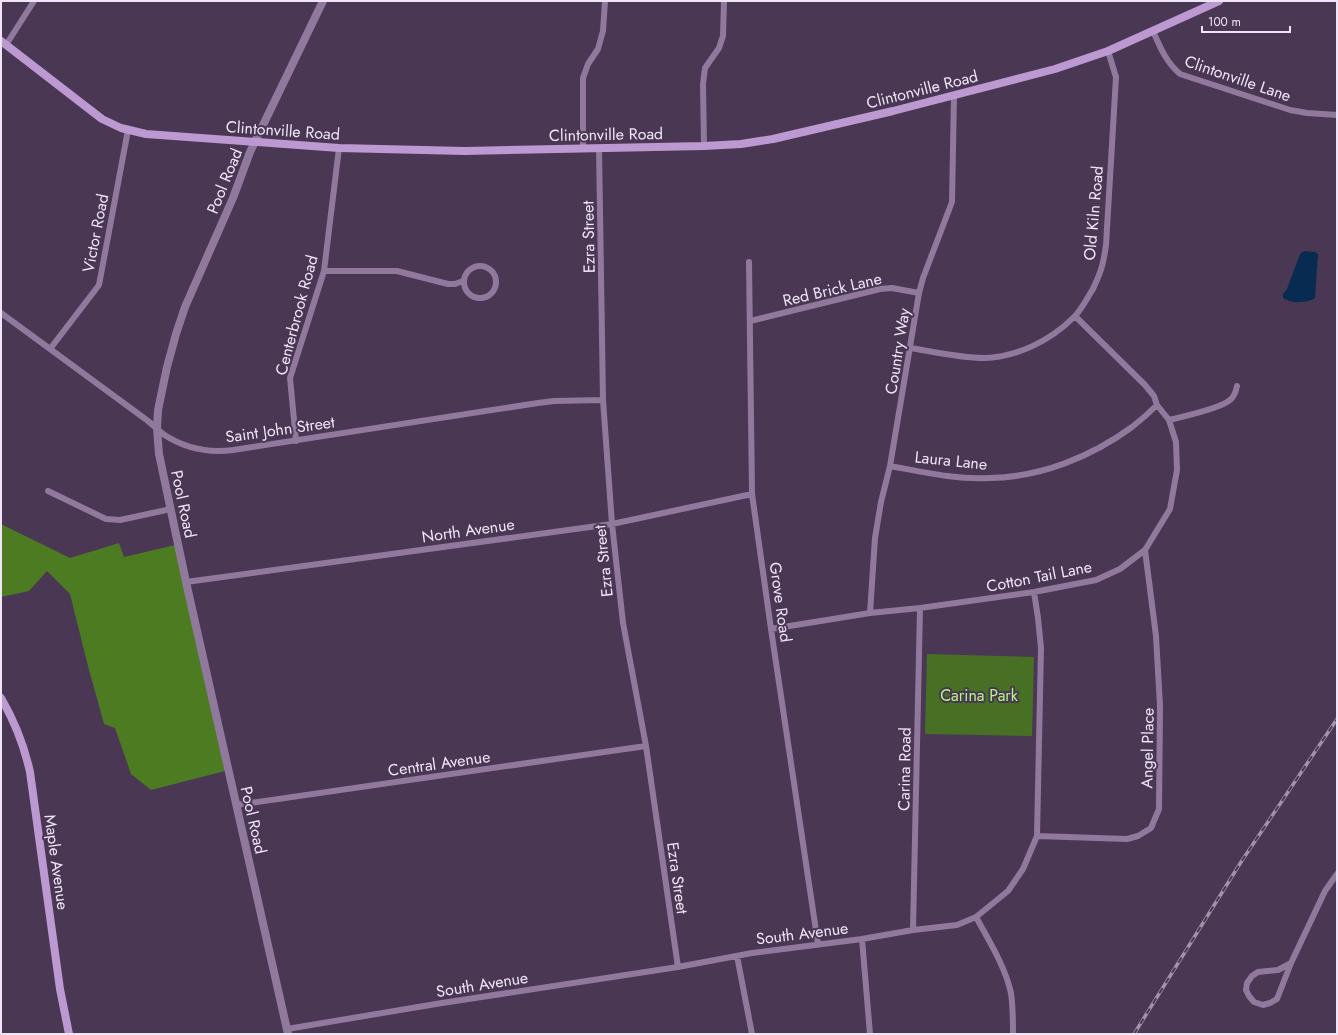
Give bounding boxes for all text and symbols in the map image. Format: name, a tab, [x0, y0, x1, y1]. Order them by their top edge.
scale bar	[1202, 8, 1290, 34]
text: 100 m	[1208, 13, 1241, 31]
street label: Clintonville Lane	[1182, 49, 1294, 107]
street label: Clintonville Road	[864, 65, 980, 114]
street label: Clintonville Road	[225, 115, 341, 146]
street label: Clintonville Road	[549, 122, 663, 147]
street label: Pool Road	[201, 145, 248, 217]
street label: Old Kiln Road	[1078, 165, 1109, 261]
street label: Victor Road	[77, 192, 114, 274]
street label: Ezra Street	[576, 200, 601, 273]
street label: Centerbrook Road	[269, 253, 324, 378]
street label: Red Brick Lane	[780, 267, 884, 312]
street label: Country Way	[879, 305, 916, 396]
street label: Saint John Street	[224, 410, 336, 449]
street label: Laura Lane	[914, 445, 988, 476]
street label: Pool Road	[165, 468, 202, 540]
street label: North Avenue	[420, 513, 516, 548]
street label: Ezra Street	[588, 524, 619, 598]
street label: Cotton Tail Lane	[984, 555, 1094, 598]
street label: Grove Road	[764, 561, 797, 644]
park label: Carina Park	[940, 684, 1019, 707]
street label: Angel Place	[1135, 707, 1160, 789]
street label: Carina Road	[892, 727, 917, 811]
street label: Central Avenue	[386, 745, 492, 782]
street label: Pool Road	[235, 784, 272, 856]
street label: Maple Avenue	[38, 813, 75, 911]
street label: Ezra Street	[661, 841, 694, 916]
street label: South Avenue	[755, 916, 850, 951]
street label: South Avenue	[434, 966, 530, 1003]

